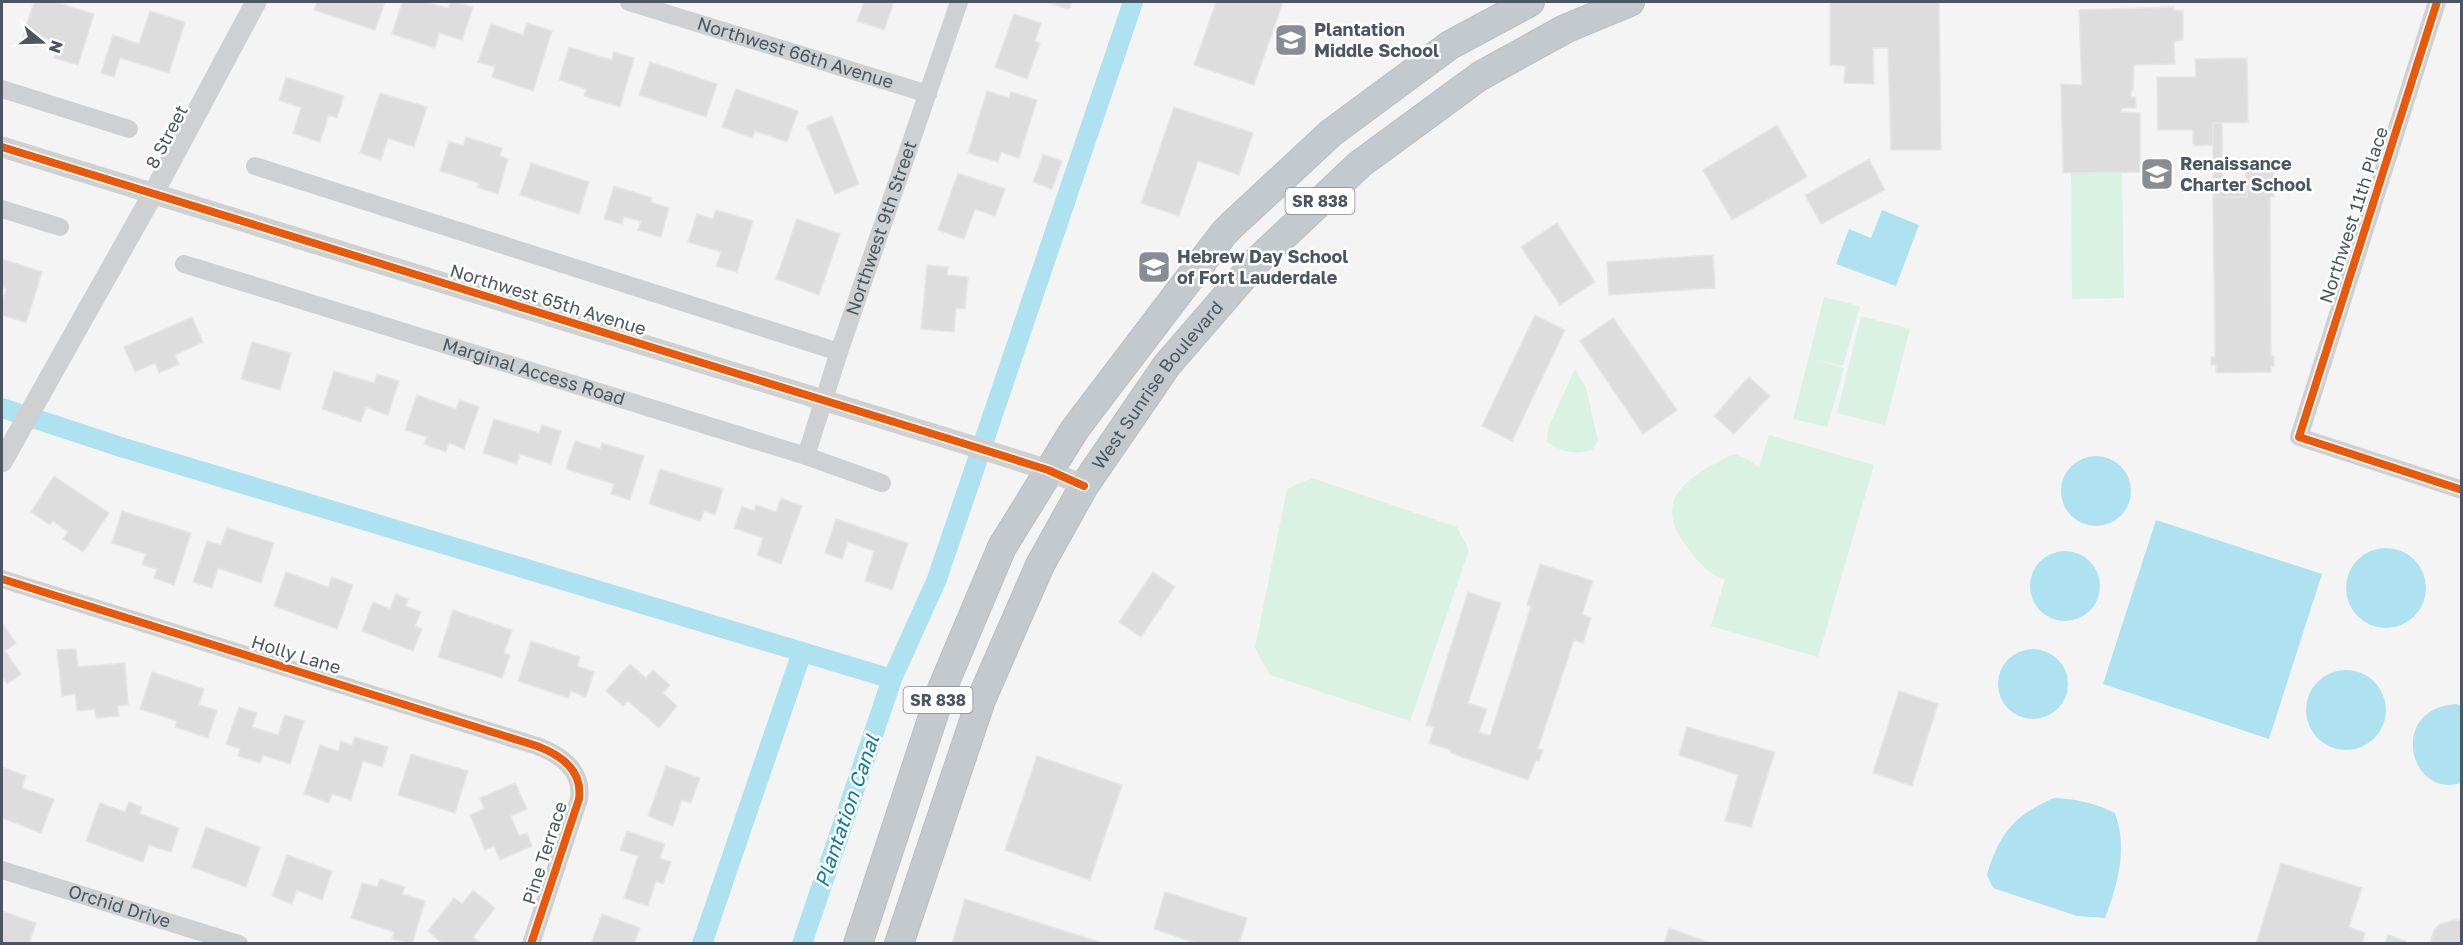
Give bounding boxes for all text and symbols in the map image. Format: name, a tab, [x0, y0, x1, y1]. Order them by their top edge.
north arrow	[12, 12, 72, 72]
street label: Northwest 66th Avenue	[695, 12, 896, 93]
place label: Plantation Middle School	[1314, 18, 1439, 61]
school or university icon: Plantation Middle School	[1273, 22, 1309, 58]
text: N	[45, 38, 68, 56]
street label: 8 Street	[140, 101, 192, 172]
street label: Northwest 11th Place	[2314, 124, 2392, 306]
street label: Northwest 9th Street	[840, 138, 921, 318]
place label: Renaissance Charter School	[2180, 152, 2312, 195]
school or university icon: Renaissance Charter School	[2139, 156, 2175, 192]
road number: SR 838	[1286, 188, 1354, 214]
place label: Hebrew Day School of Fort Lauderdale	[1177, 245, 1348, 288]
school or university icon: Hebrew Day School of Fort Lauderdale	[1136, 249, 1172, 285]
street label: Northwest 65th Avenue	[448, 259, 649, 339]
street label: West Sunrise Boulevard	[1087, 296, 1227, 473]
street label: Marginal Access Road	[440, 333, 628, 409]
street label: Holly Lane	[249, 630, 344, 678]
road number: SR 838	[904, 687, 972, 713]
water label: Plantation Canal	[809, 731, 884, 890]
street label: Pine Terrace	[517, 798, 571, 907]
street label: Orchid Drive	[66, 879, 174, 932]

